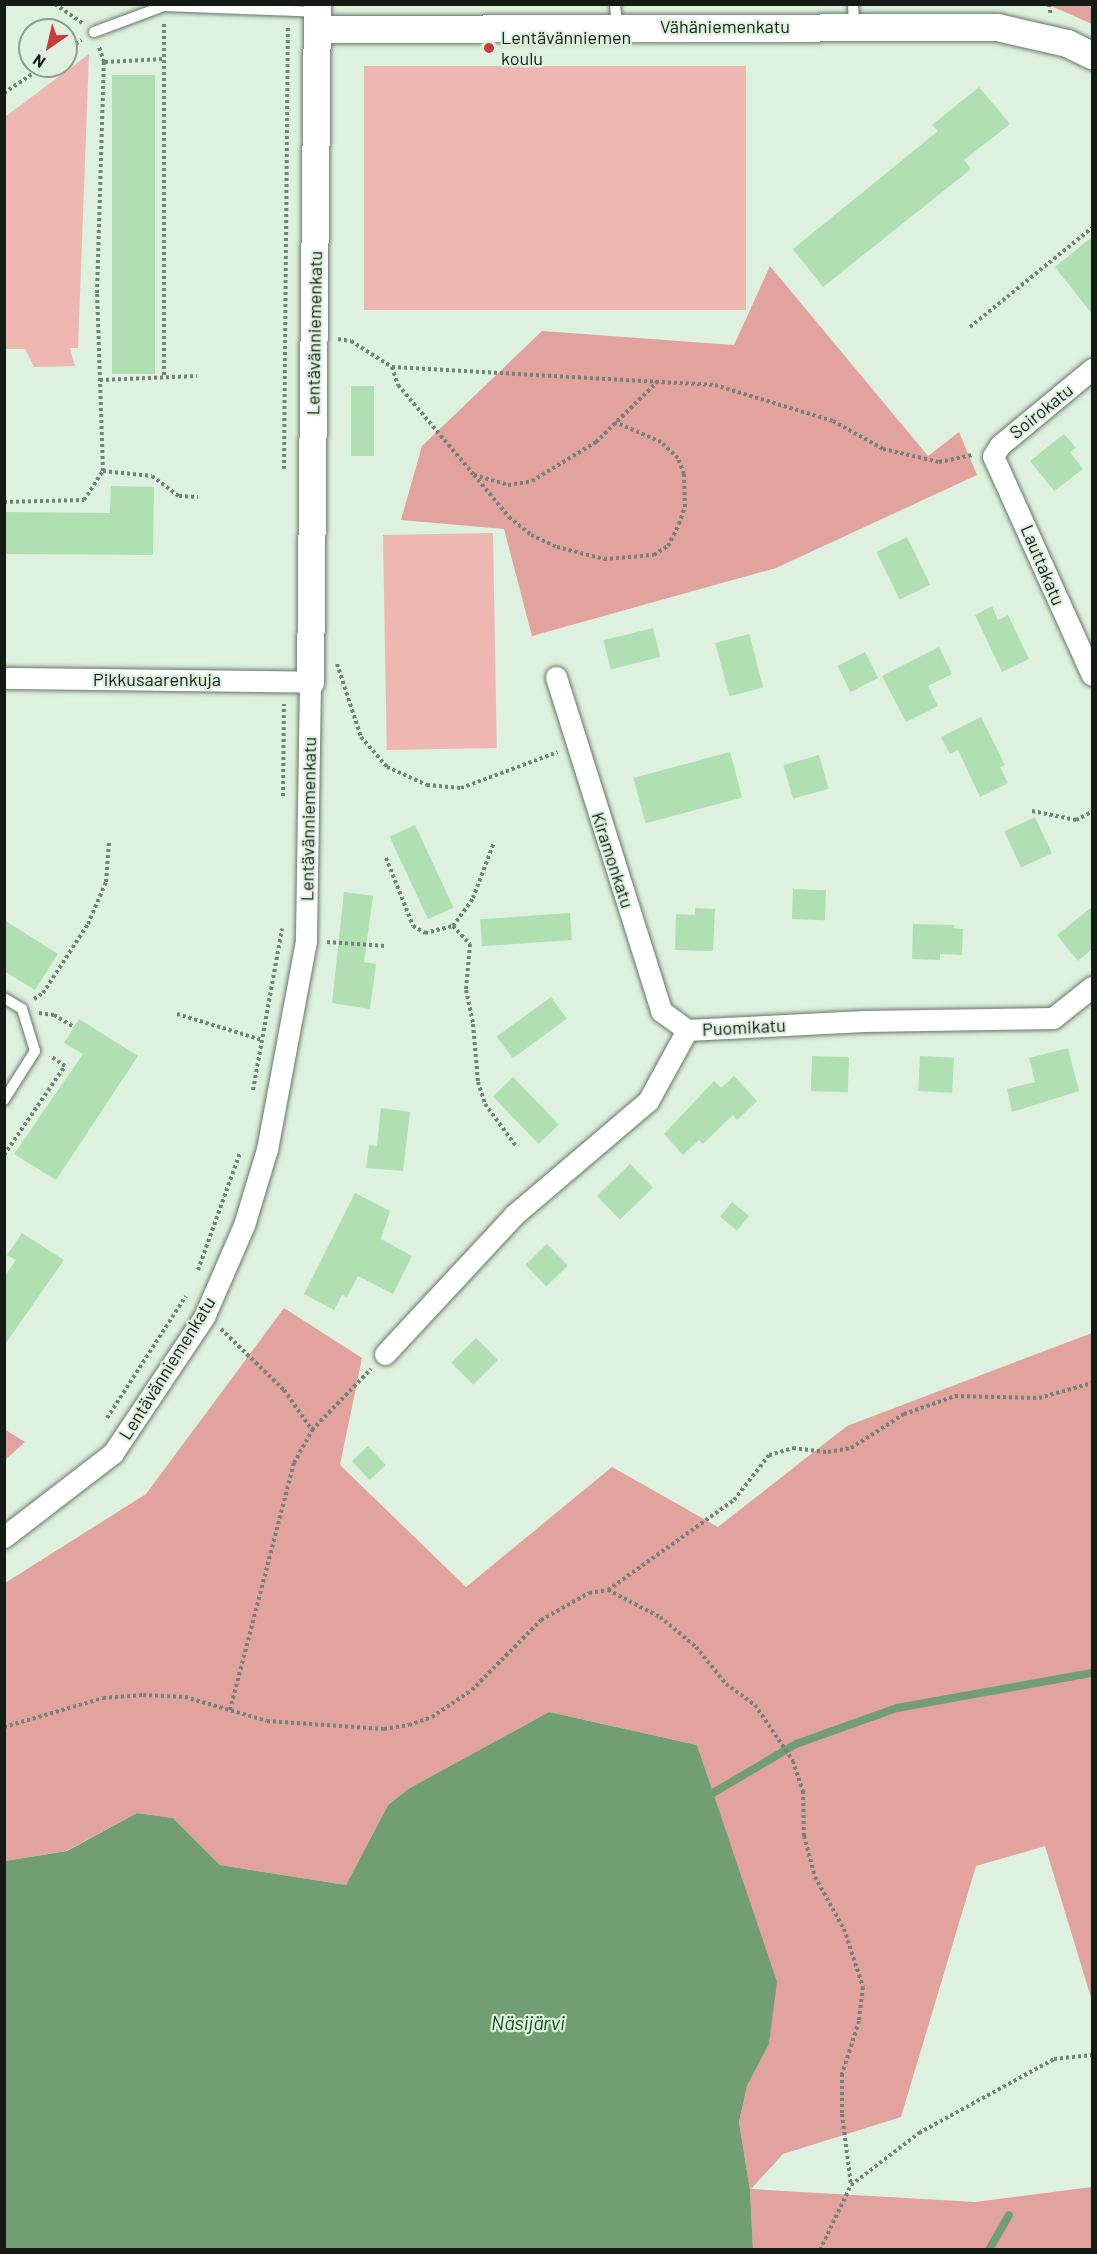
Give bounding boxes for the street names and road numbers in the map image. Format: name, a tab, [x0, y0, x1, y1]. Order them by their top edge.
street label: Vähäniemenkatu	[660, 15, 790, 37]
street label: Lentävänniemenkatu	[302, 251, 326, 415]
street label: Soirokatu	[1005, 379, 1077, 443]
street label: Lauttakatu	[1016, 521, 1070, 609]
street label: Pikkusaarenkuja	[93, 668, 221, 690]
street label: Lentävänniemenkatu	[296, 737, 320, 901]
street label: Kiramonkatu	[587, 809, 639, 911]
street label: Puomikatu	[702, 1014, 786, 1040]
street label: Lentävänniemenkatu	[114, 1293, 220, 1443]

